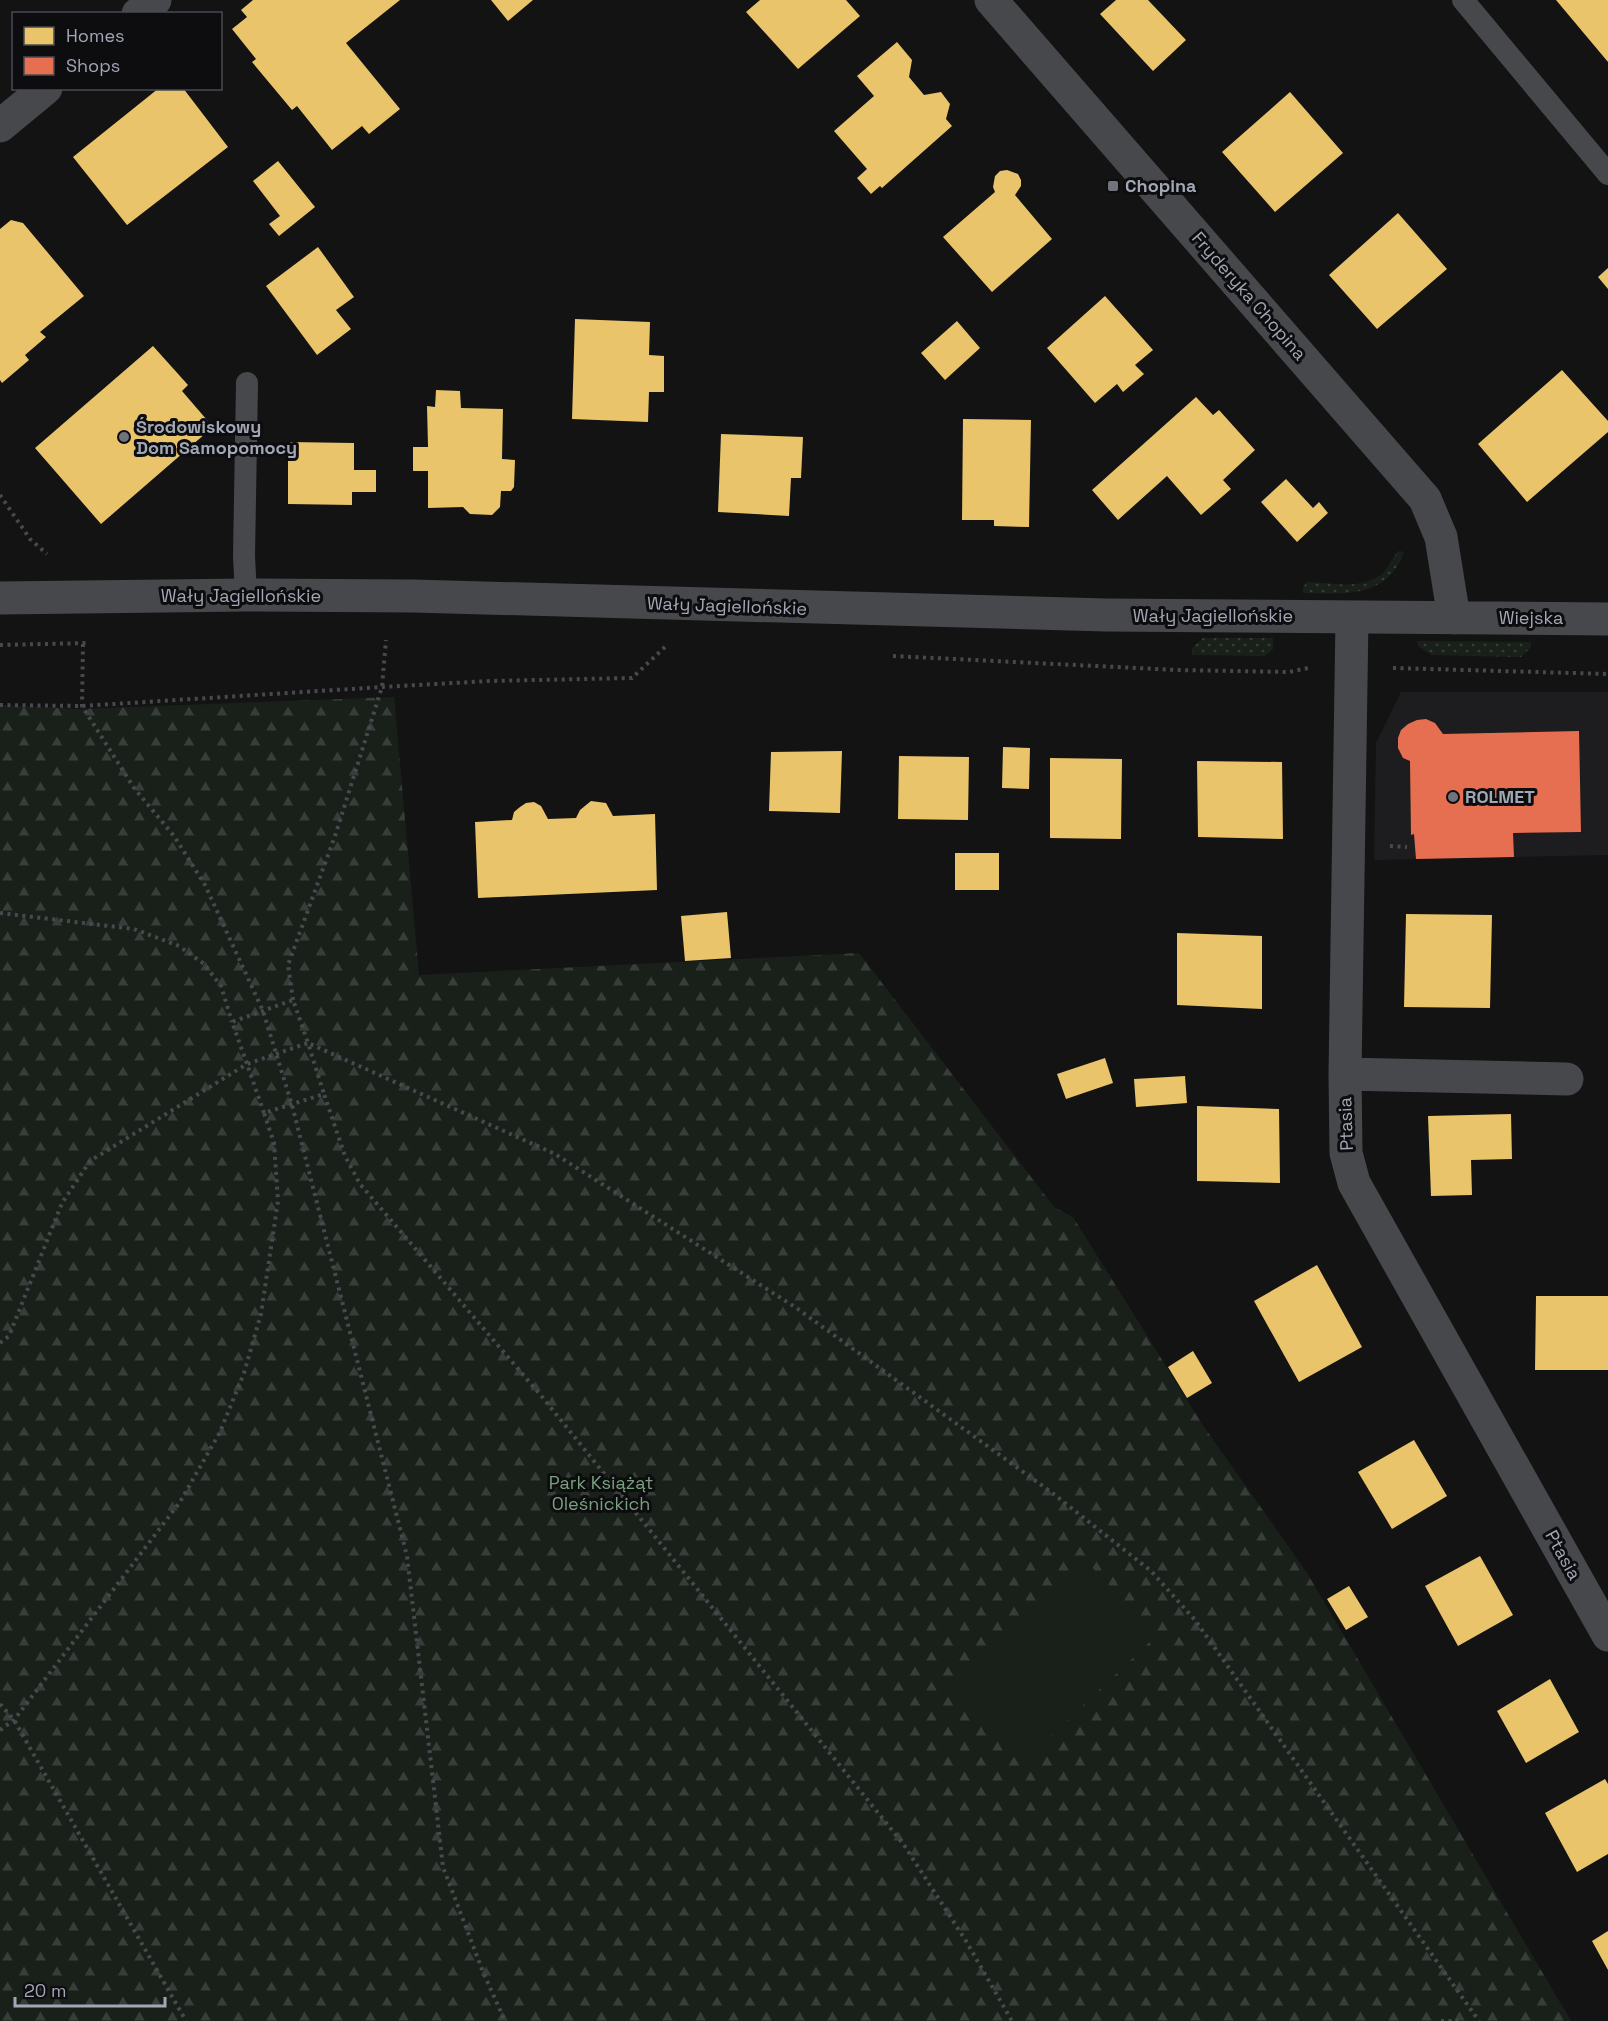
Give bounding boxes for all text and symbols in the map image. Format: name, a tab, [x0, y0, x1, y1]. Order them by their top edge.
legend	[12, 12, 222, 90]
text: Homes	[66, 24, 125, 47]
text: Shops	[66, 54, 120, 77]
place label: Chopina	[1125, 174, 1197, 197]
marker: Chopina	[1106, 179, 1120, 193]
street label: Fryderyka Chopina	[1187, 227, 1312, 365]
place label: Środowiskowy Dom Samopomocy	[136, 415, 297, 459]
marker: Środowiskowy Dom Samopomocy	[117, 430, 131, 444]
street label: Wały Jagiellońskie	[161, 584, 321, 607]
street label: Wały Jagiellońskie	[647, 591, 808, 620]
street label: Wały Jagiellońskie	[1133, 604, 1293, 627]
street label: Wiejska	[1499, 606, 1563, 629]
place label: ROLMET	[1465, 785, 1535, 808]
marker: ROLMET	[1446, 790, 1460, 804]
street label: Ptasia	[1333, 1097, 1358, 1151]
park label: Park Książąt Oleśnickich	[549, 1471, 653, 1515]
street label: Ptasia	[1540, 1526, 1586, 1584]
scale bar	[15, 1970, 165, 2008]
text: 20 m	[24, 1979, 67, 2002]

